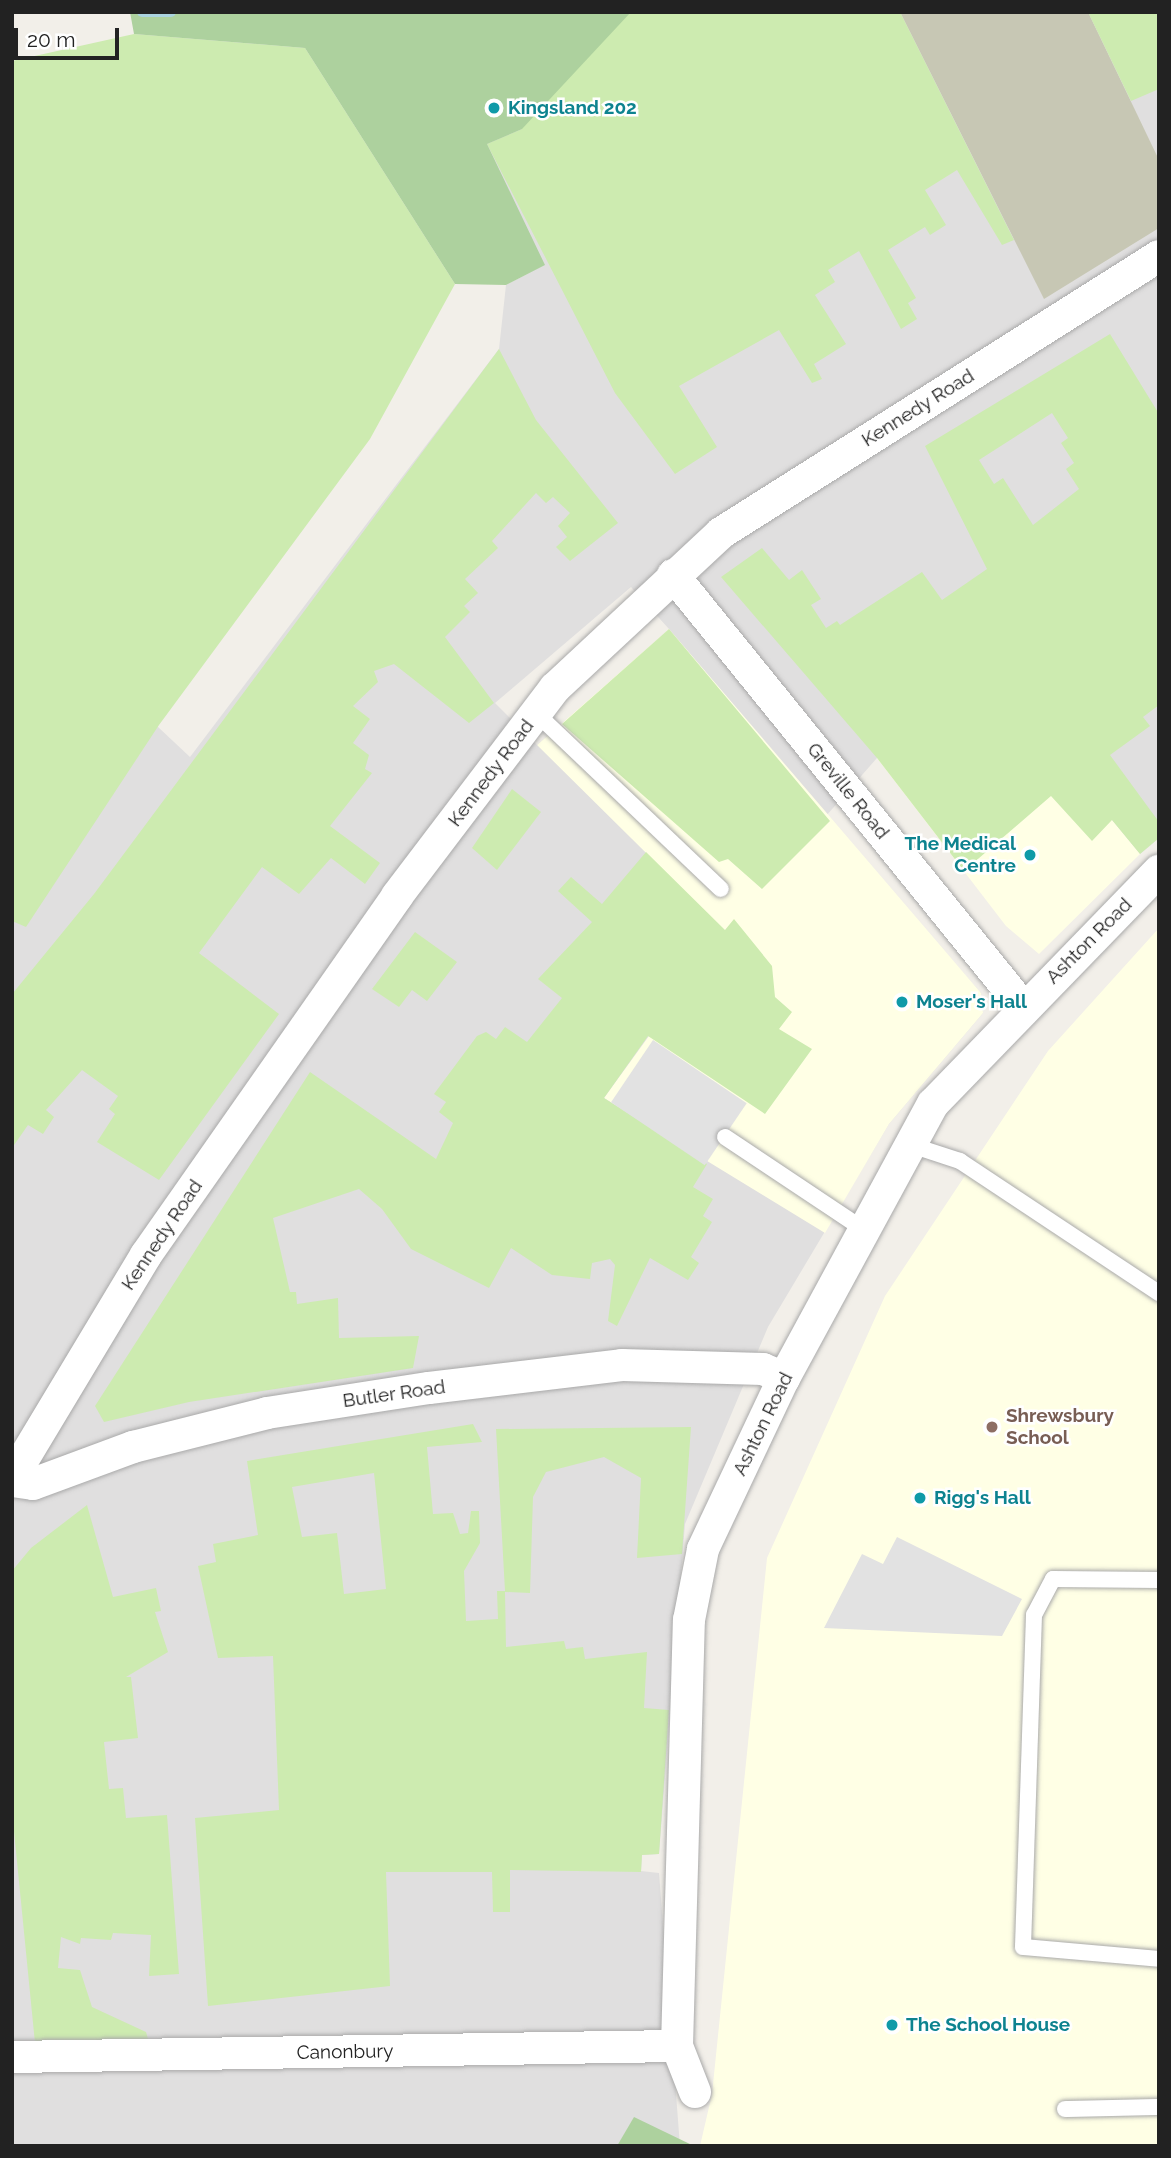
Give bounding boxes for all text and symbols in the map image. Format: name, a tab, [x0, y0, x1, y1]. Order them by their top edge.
scale bar	[18, 14, 122, 58]
text: 20 m	[27, 27, 75, 52]
place label: Kingsland 202	[508, 97, 637, 119]
marker: Kingsland 202	[486, 100, 502, 116]
street label: Kennedy Road	[857, 364, 979, 452]
street label: Kennedy Road	[443, 715, 539, 831]
street label: Greville Road	[802, 738, 894, 844]
place label: The Medical Centre	[904, 833, 1016, 877]
marker: The Medical Centre	[1022, 847, 1038, 863]
street label: Ashton Road	[1041, 893, 1137, 989]
place label: Moser's Hall	[916, 991, 1027, 1013]
marker: Moser's Hall	[894, 994, 910, 1010]
street label: Kennedy Road	[117, 1175, 207, 1295]
street label: Ashton Road	[728, 1369, 798, 1479]
street label: Butler Road	[341, 1375, 447, 1413]
place label: Shrewsbury School	[1006, 1405, 1114, 1449]
marker: Shrewsbury School	[984, 1419, 1000, 1435]
place label: Rigg's Hall	[934, 1487, 1031, 1509]
marker: Rigg's Hall	[912, 1490, 928, 1506]
place label: The School House	[906, 2014, 1071, 2036]
marker: The School House	[884, 2017, 900, 2033]
street label: Canonbury	[296, 2040, 394, 2064]

